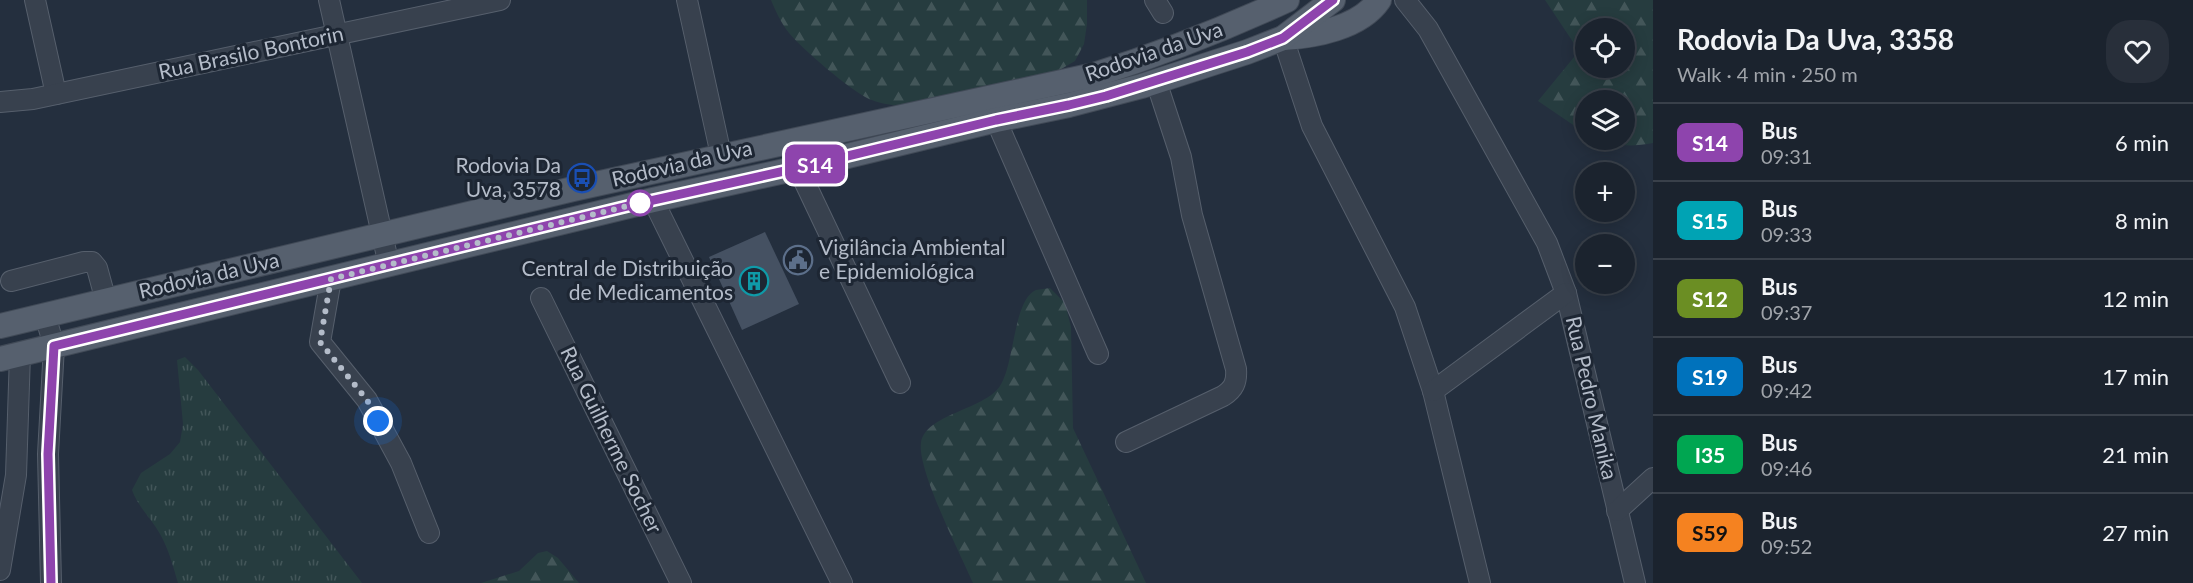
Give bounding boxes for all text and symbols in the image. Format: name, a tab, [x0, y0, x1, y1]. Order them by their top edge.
street label: Rodovia da Uva	[1082, 15, 1225, 86]
map controls	[1575, 18, 1635, 294]
button: locate	[1575, 18, 1635, 78]
street label: Rua Brasilo Bontorin	[156, 20, 346, 83]
button: heart	[2106, 20, 2169, 83]
text: Rodovia Da Uva, 3358	[1677, 22, 1954, 56]
text: Walk · 4 min · 250 m	[1677, 62, 1858, 86]
button: layers	[1575, 90, 1635, 150]
text: Bus	[1761, 117, 1797, 144]
text: 6 min	[2115, 129, 2169, 156]
text: S14	[1692, 130, 1728, 155]
street label: Rodovia da Uva	[609, 134, 754, 191]
line badge: S14	[780, 144, 850, 184]
text: 09:31	[1761, 144, 1812, 168]
place label: Rodovia Da Uva, 3578	[455, 152, 561, 201]
text: S14	[797, 152, 833, 177]
bus stop icon: Rodovia Da Uva, 3578	[566, 162, 598, 194]
button: +	[1575, 162, 1635, 222]
unlabelled marker	[627, 190, 653, 216]
text: Bus	[1761, 195, 1797, 222]
text: 8 min	[2115, 207, 2169, 234]
text: S15	[1692, 208, 1728, 233]
text: 09:33	[1761, 222, 1812, 246]
place label: Vigilância Ambiental e Epidemiológica	[819, 234, 1005, 283]
button: −	[1575, 234, 1635, 294]
public building icon: Vigilância Ambiental e Epidemiológica	[782, 244, 814, 276]
street label: Rodovia da Uva	[136, 246, 281, 303]
place label: Central de Distribuição de Medicamentos	[522, 255, 733, 304]
building icon: Central de Distribuição de Medicamentos	[738, 265, 770, 297]
text: Bus	[1761, 273, 1797, 300]
text: 12 min	[2102, 285, 2169, 312]
text: S12	[1692, 286, 1728, 311]
text: 09:37	[1761, 300, 1812, 324]
street label: Rua Pedro Manika	[1561, 313, 1623, 482]
street label: Rua Guilherme Socher	[556, 342, 669, 537]
text: Bus	[1761, 351, 1797, 378]
text: 17 min	[2102, 363, 2169, 390]
text: S19	[1692, 364, 1728, 389]
text: 09:42	[1761, 378, 1812, 402]
your location	[363, 406, 393, 436]
text: Bus	[1761, 429, 1797, 456]
text: 21 min	[2102, 441, 2169, 468]
text: I35	[1695, 442, 1725, 467]
text: 09:46	[1761, 456, 1812, 480]
text: Bus	[1761, 507, 1797, 534]
text: 27 min	[2102, 519, 2169, 546]
text: S59	[1692, 520, 1728, 545]
text: 09:52	[1761, 534, 1812, 558]

